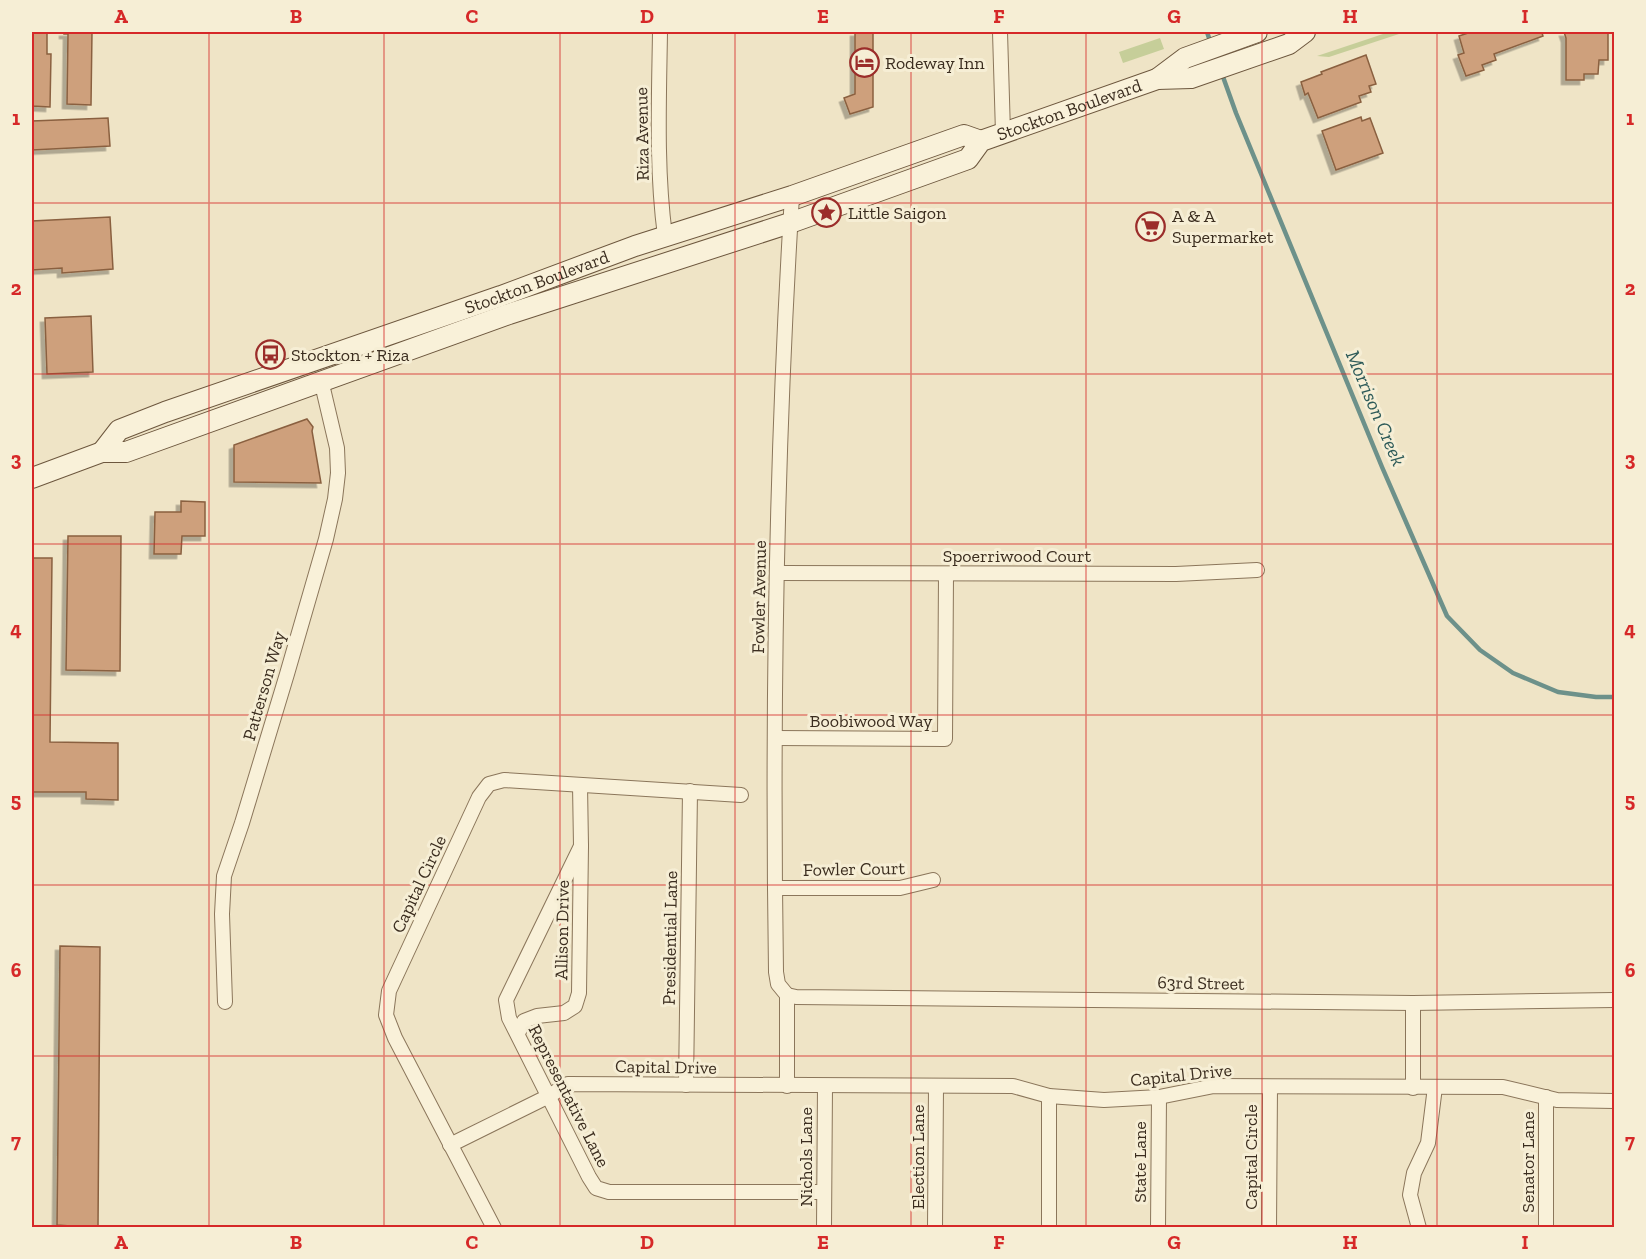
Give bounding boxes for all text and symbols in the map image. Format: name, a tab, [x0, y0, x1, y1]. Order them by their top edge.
text: A	[114, 4, 128, 28]
text: B	[290, 4, 302, 28]
text: C	[466, 4, 479, 28]
text: D	[640, 4, 654, 28]
text: E	[817, 4, 829, 28]
text: F	[993, 4, 1005, 28]
text: G	[1167, 4, 1181, 28]
text: H	[1342, 4, 1358, 28]
text: I	[1521, 4, 1529, 28]
hotel icon: Rodeway Inn	[848, 47, 880, 79]
place label: Rodeway Inn	[885, 52, 985, 74]
street label: Stockton Boulevard	[994, 74, 1145, 146]
street label: Riza Avenue	[630, 87, 654, 181]
text: 1	[12, 106, 20, 130]
text: 1	[1626, 106, 1634, 130]
place icon: Little Saigon	[811, 197, 843, 229]
place label: Little Saigon	[848, 202, 947, 224]
place label: A & A Supermarket	[1172, 205, 1274, 248]
supermarket icon: A & A Supermarket	[1135, 210, 1167, 242]
street label: Stockton Boulevard	[462, 246, 612, 319]
text: 2	[11, 276, 22, 300]
text: 2	[1625, 276, 1636, 300]
bus stop icon: Stockton + Riza	[254, 339, 286, 371]
place label: Stockton + Riza	[291, 344, 410, 366]
water label: Morrison Creek	[1341, 346, 1411, 470]
text: 3	[11, 447, 22, 471]
text: 3	[1625, 447, 1636, 471]
street label: Fowler Avenue	[747, 540, 771, 654]
street label: Spoerriwood Court	[943, 545, 1092, 567]
text: 4	[10, 617, 22, 641]
text: 4	[1624, 617, 1636, 641]
street label: Patterson Way	[238, 628, 290, 743]
street label: Boobiwood Way	[810, 710, 933, 732]
text: 5	[11, 788, 21, 812]
text: 5	[1625, 788, 1635, 812]
street label: Capital Circle	[387, 832, 451, 936]
street label: Fowler Court	[803, 857, 906, 881]
street label: Presidential Lane	[658, 871, 682, 1005]
street label: Allison Drive	[550, 880, 574, 980]
text: 6	[11, 958, 22, 982]
text: 6	[1625, 958, 1636, 982]
street label: 63rd Street	[1157, 971, 1245, 995]
street label: Representative Lane	[523, 1021, 615, 1171]
street label: Capital Drive	[615, 1055, 717, 1079]
street label: Capital Drive	[1129, 1059, 1233, 1091]
street label: Capital Circle	[1240, 1104, 1262, 1210]
street label: Election Lane	[907, 1105, 929, 1209]
street label: Nichols Lane	[795, 1107, 817, 1207]
street label: Senator Lane	[1517, 1111, 1539, 1213]
street label: State Lane	[1129, 1121, 1151, 1203]
text: 7	[11, 1129, 21, 1153]
text: 7	[1625, 1129, 1635, 1153]
text: A	[114, 1230, 128, 1254]
text: B	[290, 1230, 302, 1254]
text: C	[466, 1230, 479, 1254]
text: D	[640, 1230, 654, 1254]
text: E	[817, 1230, 829, 1254]
text: F	[993, 1230, 1005, 1254]
text: G	[1167, 1230, 1181, 1254]
text: H	[1342, 1230, 1358, 1254]
text: I	[1521, 1230, 1529, 1254]

